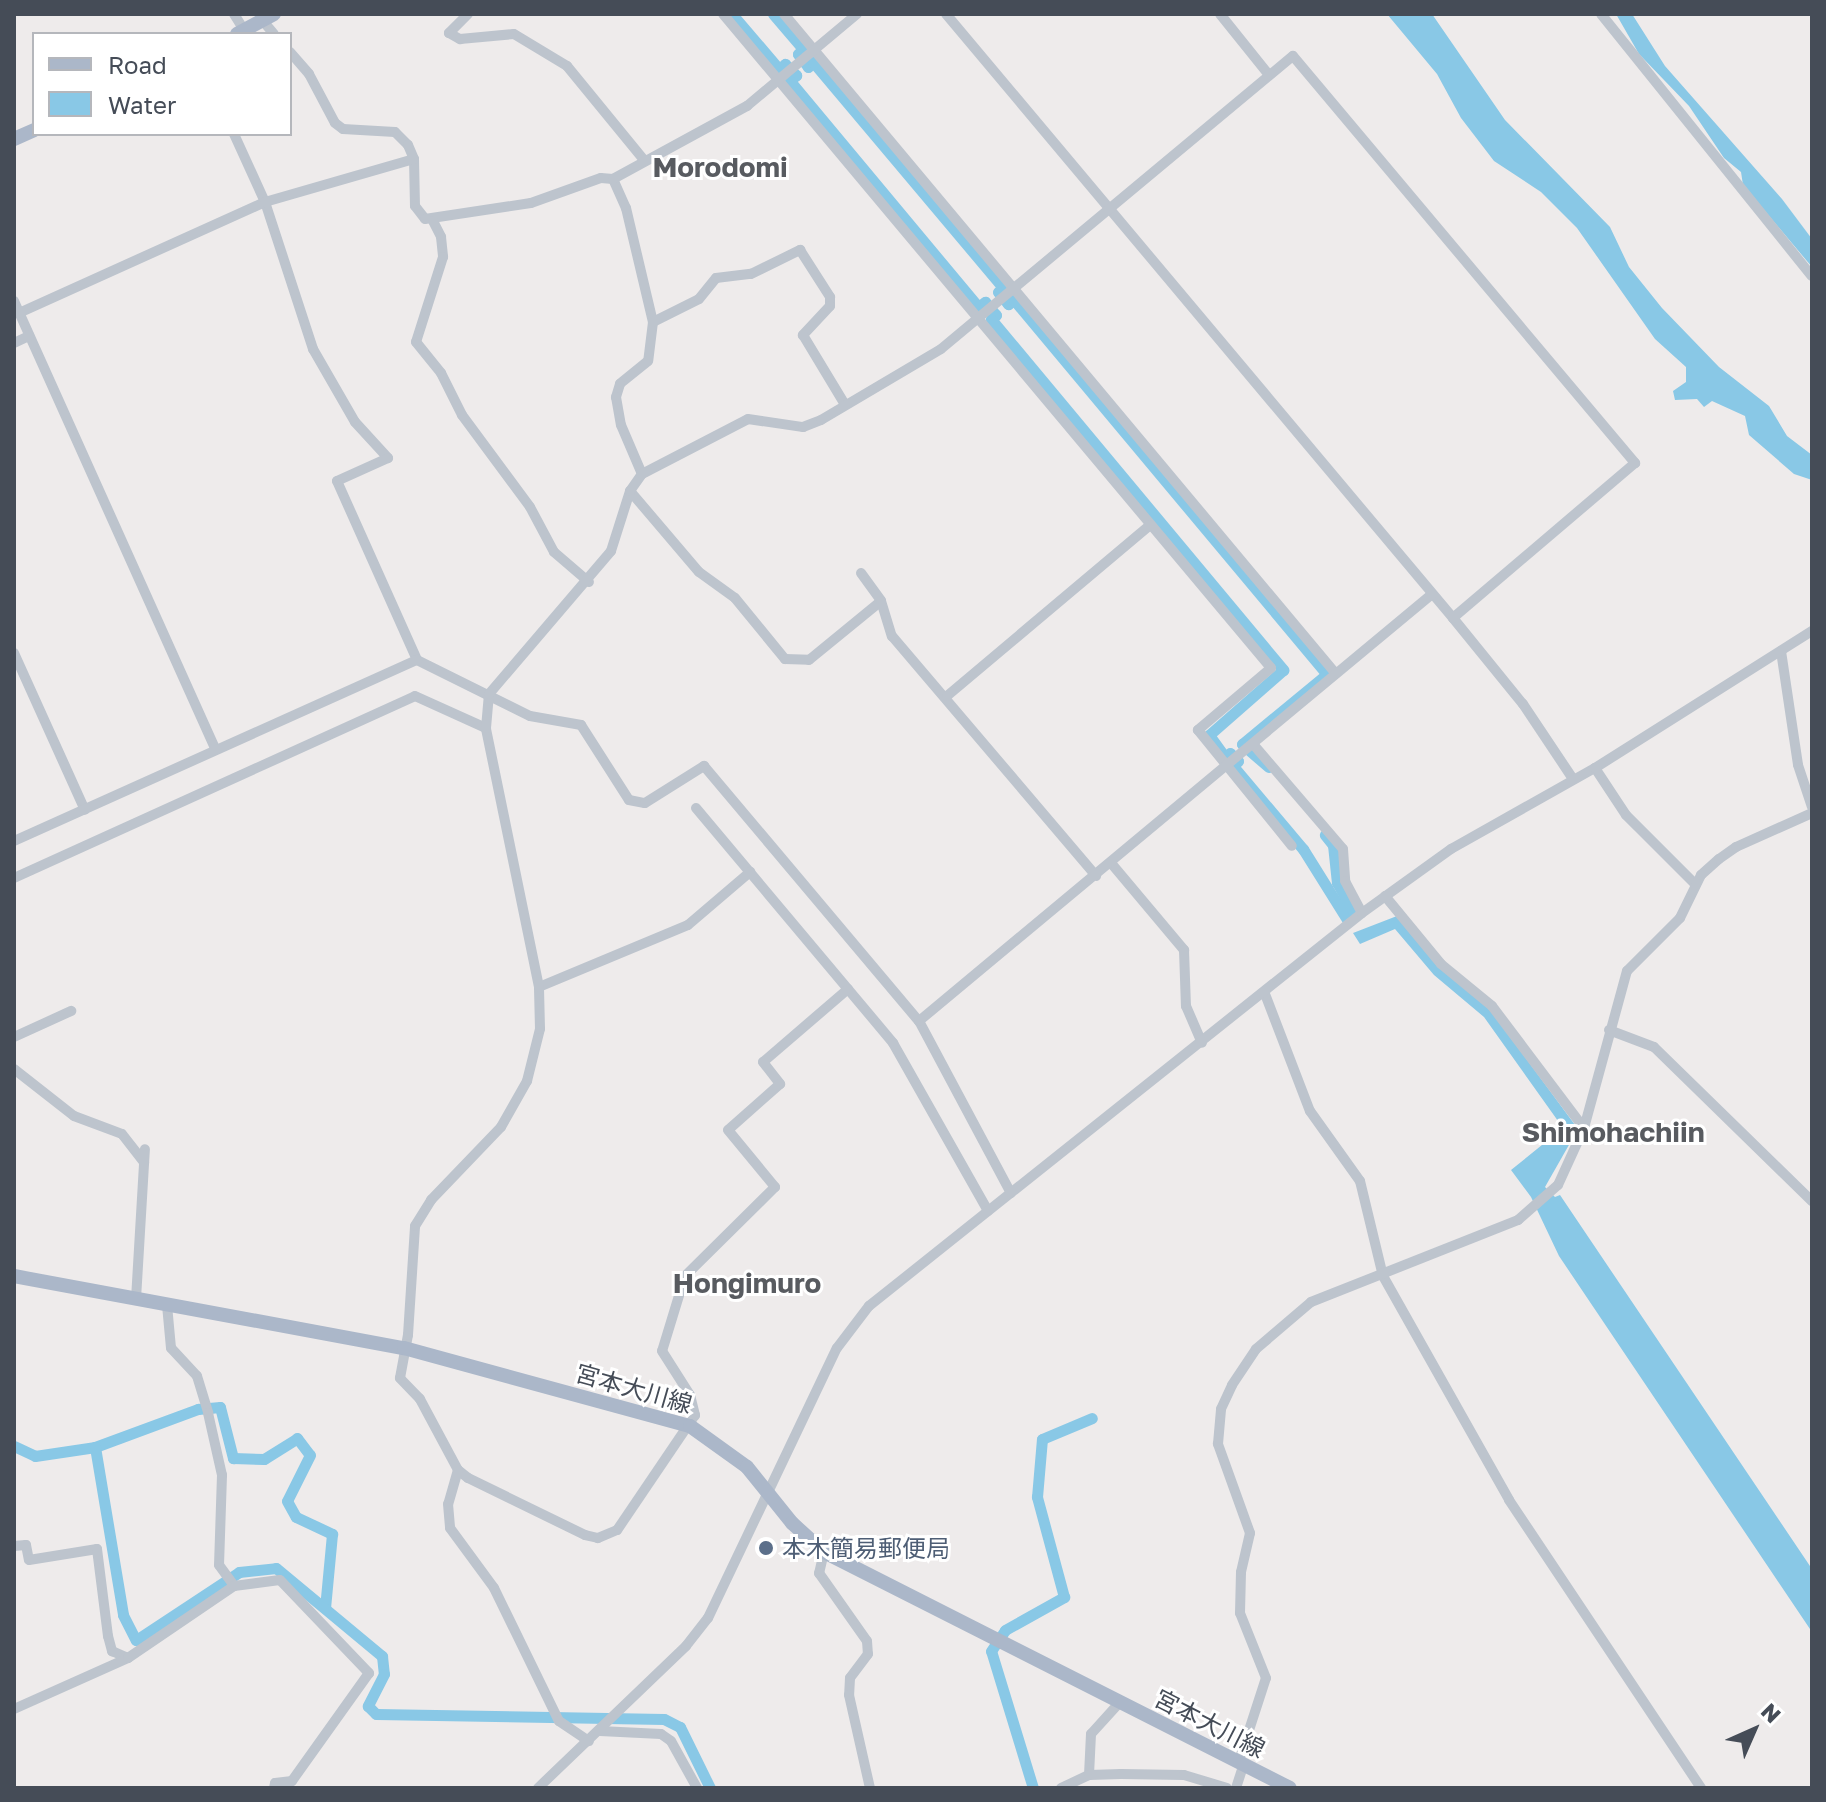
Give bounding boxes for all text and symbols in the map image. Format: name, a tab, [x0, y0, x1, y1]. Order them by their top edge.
legend	[32, 32, 292, 136]
text: Road	[108, 50, 167, 79]
text: Water	[108, 90, 176, 119]
district label: Morodomi	[652, 150, 788, 184]
district label: Shimohachiin	[1521, 1115, 1705, 1149]
district label: Hongimuro	[673, 1266, 821, 1300]
street label: 宮本大川線	[572, 1358, 696, 1418]
place label: 本木簡易郵便局	[782, 1534, 950, 1562]
marker: 本木簡易郵便局	[757, 1539, 775, 1557]
street label: 宮本大川線	[1150, 1683, 1270, 1763]
north arrow	[1714, 1690, 1794, 1770]
text: N	[1756, 1697, 1787, 1728]

